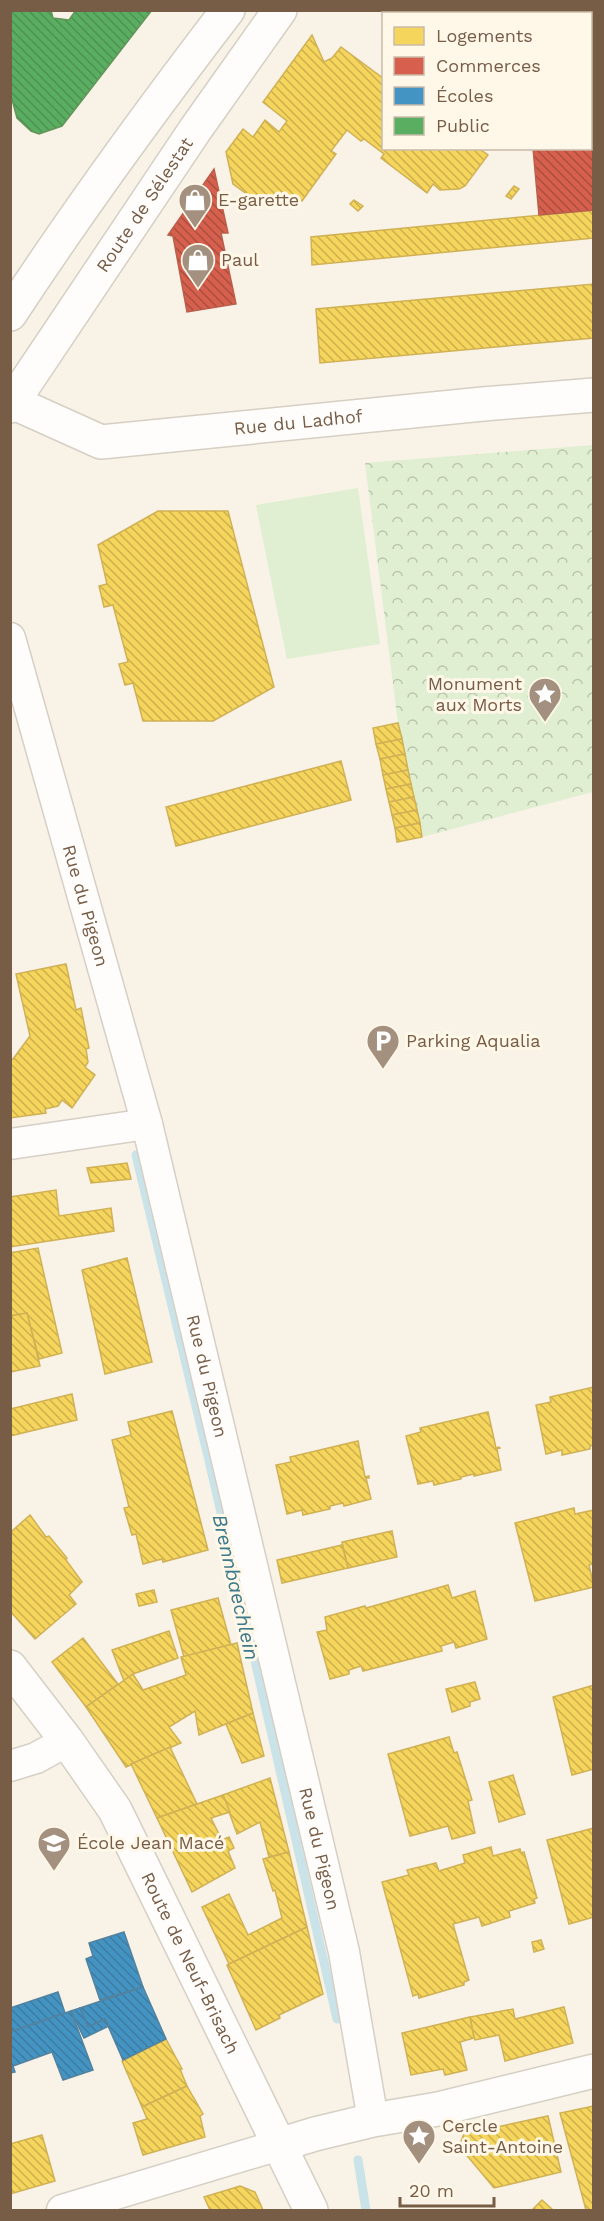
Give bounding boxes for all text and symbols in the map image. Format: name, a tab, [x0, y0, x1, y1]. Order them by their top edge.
legend	[382, 12, 592, 150]
text: Logements	[436, 25, 533, 46]
text: Commerces	[436, 55, 541, 76]
text: Écoles	[436, 85, 493, 106]
text: Public	[436, 115, 490, 136]
street label: Route de Sélestat	[92, 133, 197, 276]
shop icon: E-garette	[177, 182, 213, 229]
place label: E-garette	[218, 189, 299, 210]
shop icon: Paul	[180, 242, 216, 289]
place label: Paul	[221, 249, 259, 270]
street label: Rue du Ladhof	[233, 405, 363, 439]
place label: Monument aux Morts	[428, 673, 522, 715]
place icon: Monument aux Morts	[527, 676, 563, 723]
street label: Rue du Pigeon	[59, 842, 113, 969]
parking icon: Parking Aqualia	[365, 1023, 401, 1070]
place label: Parking Aqualia	[406, 1030, 540, 1051]
street label: Rue du Pigeon	[183, 1312, 232, 1439]
water label: Brennbaechlein	[208, 1512, 264, 1662]
street label: Rue du Pigeon	[295, 1785, 345, 1912]
school or university icon: École Jean Macé	[36, 1825, 72, 1872]
place label: École Jean Macé	[77, 1832, 224, 1853]
street label: Route de Neuf-Brisach	[137, 1868, 244, 2057]
place label: Cercle Saint-Antoine	[442, 2115, 563, 2157]
place icon: Cercle Saint-Antoine	[401, 2118, 437, 2165]
scale bar	[400, 2170, 494, 2208]
text: 20 m	[409, 2180, 454, 2201]

